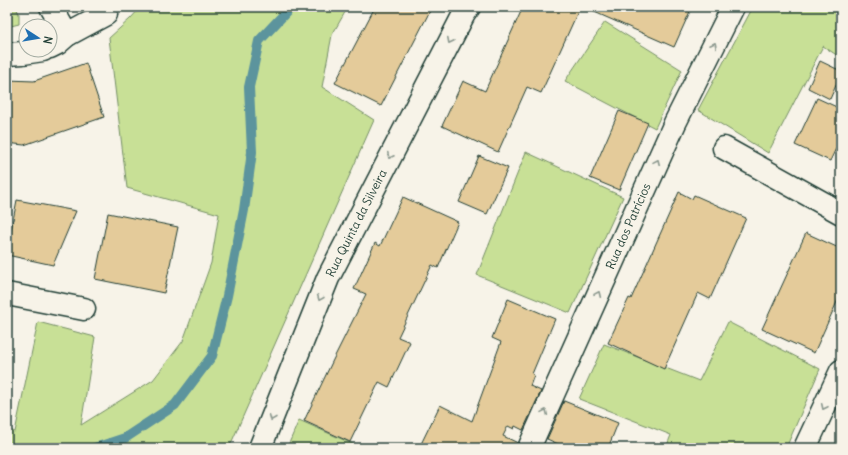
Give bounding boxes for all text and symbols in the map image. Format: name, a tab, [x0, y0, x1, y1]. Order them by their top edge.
north arrow	[18, 18, 58, 58]
text: N	[40, 35, 55, 45]
one-way arrow	[447, 37, 455, 44]
one-way arrow	[709, 42, 717, 50]
one-way arrow	[388, 152, 395, 160]
one-way arrow	[652, 159, 660, 167]
street label: Rua Quinta da Silveira	[322, 166, 390, 279]
street label: Rua dos Patrícios	[602, 181, 654, 271]
one-way arrow	[593, 290, 601, 298]
one-way arrow	[316, 294, 324, 301]
one-way arrow	[821, 403, 829, 410]
one-way arrow	[540, 409, 548, 417]
one-way arrow	[268, 415, 276, 422]

